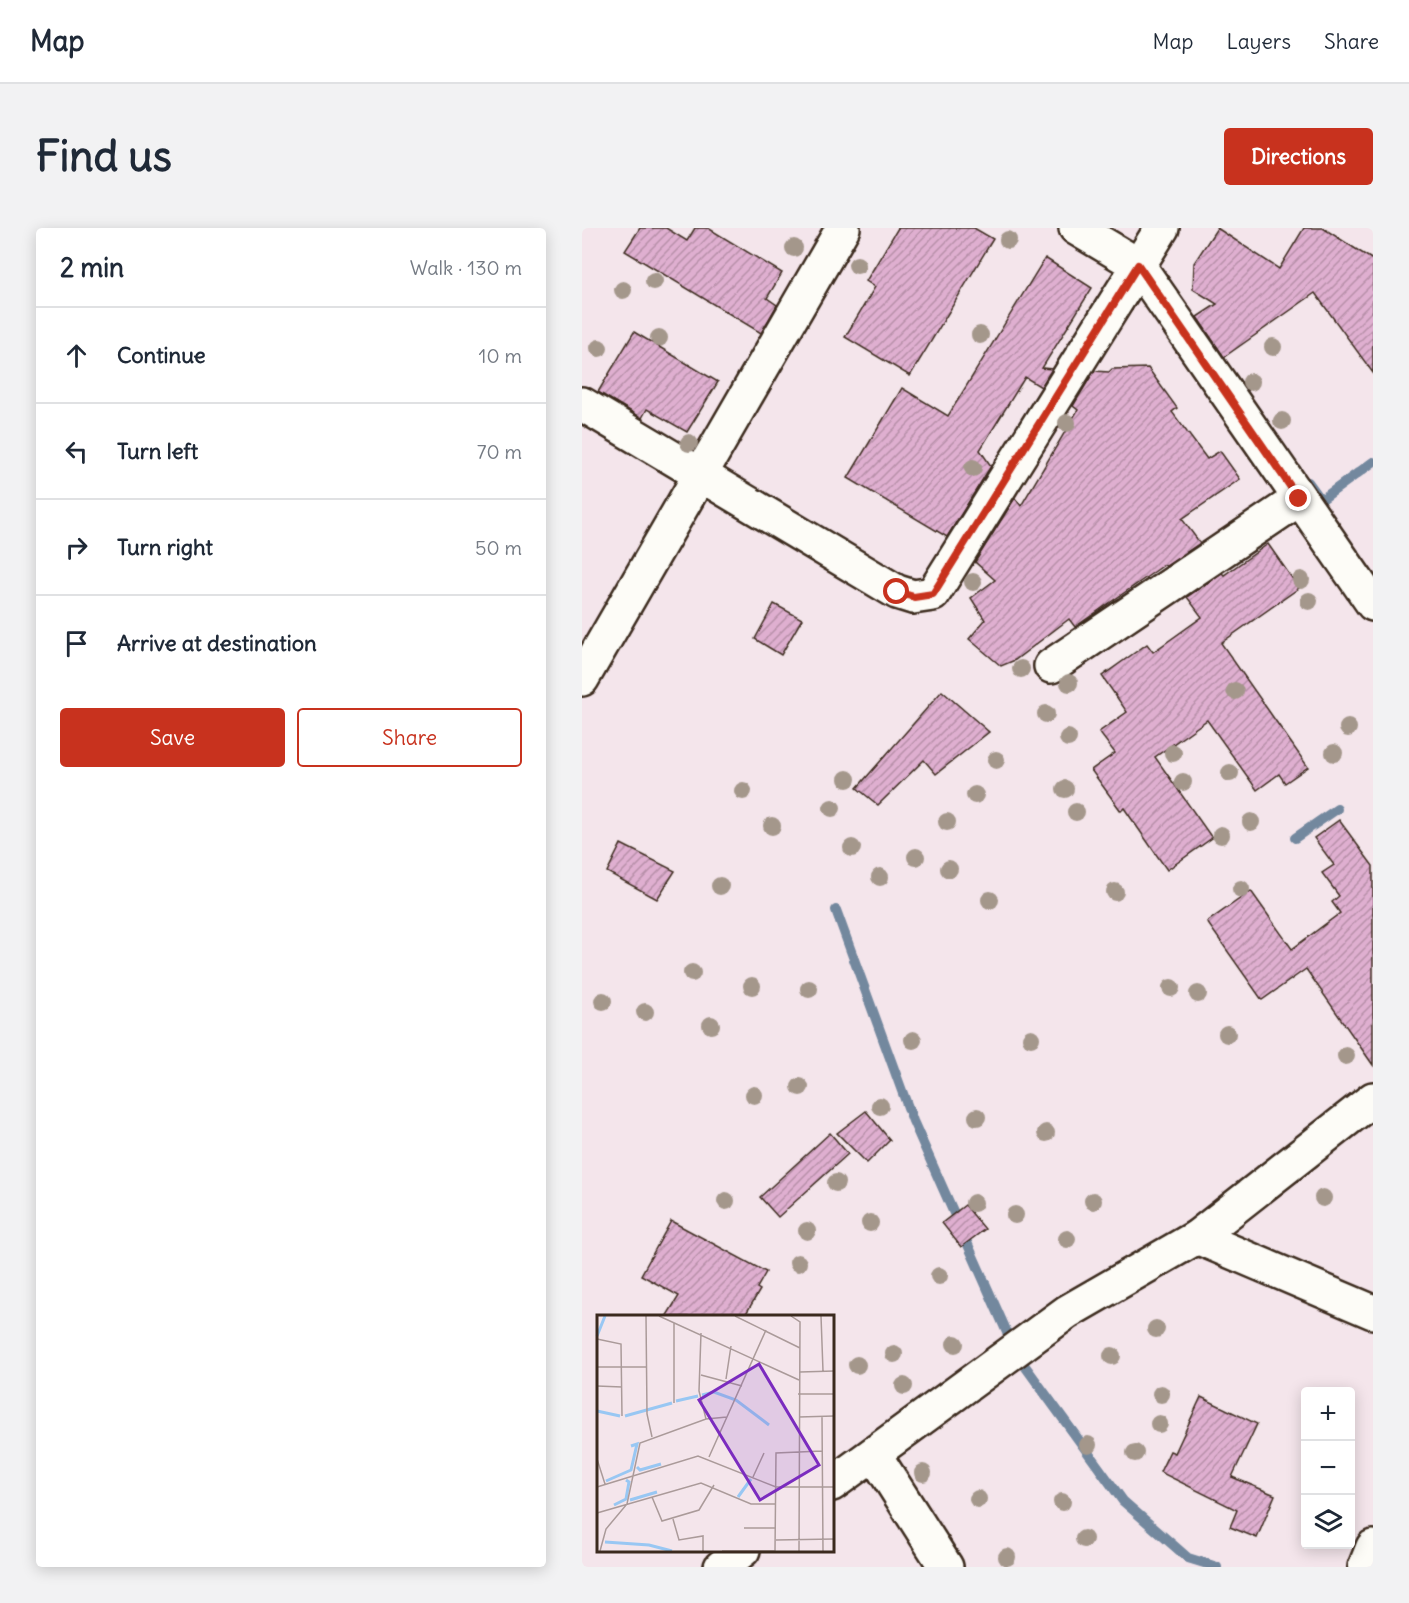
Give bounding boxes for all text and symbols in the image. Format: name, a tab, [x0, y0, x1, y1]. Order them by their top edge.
text: Map	[30, 23, 84, 59]
text: Map	[1153, 28, 1193, 55]
text: Layers	[1226, 28, 1291, 55]
text: Share	[1324, 28, 1379, 55]
button: Directions	[1224, 128, 1373, 185]
text: Find us	[36, 130, 172, 182]
text: 2 min	[60, 251, 124, 284]
text: Walk · 130 m	[410, 255, 522, 280]
icon: ahead	[60, 339, 93, 372]
text: Continue	[117, 341, 206, 369]
text: 10 m	[479, 343, 522, 368]
icon: left	[60, 435, 93, 468]
text: Turn left	[117, 437, 198, 465]
text: 70 m	[477, 439, 522, 464]
route end	[1285, 485, 1311, 511]
icon: right	[60, 531, 93, 564]
text: Turn right	[117, 533, 213, 561]
text: 50 m	[475, 535, 522, 560]
route start	[883, 578, 909, 604]
icon: arrive	[60, 627, 93, 660]
text: Arrive at destination	[117, 629, 317, 657]
button: Save	[60, 708, 285, 767]
button: Share	[297, 708, 522, 767]
inset map	[597, 1315, 834, 1552]
map controls	[1301, 1387, 1355, 1549]
button: +	[1301, 1387, 1355, 1441]
button: −	[1301, 1441, 1355, 1495]
button: layers	[1301, 1495, 1355, 1549]

